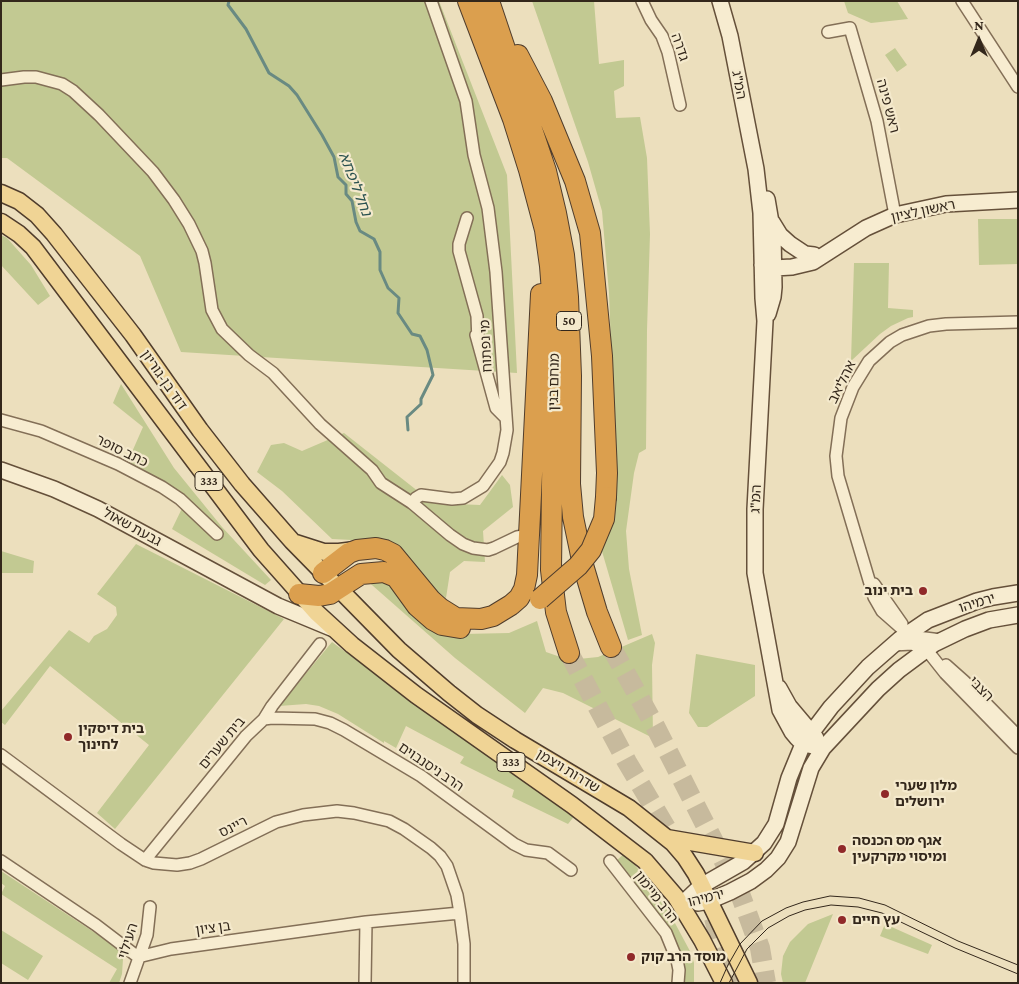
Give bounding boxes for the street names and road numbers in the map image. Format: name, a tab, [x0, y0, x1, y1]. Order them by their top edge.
street label: גדרה	[667, 31, 693, 63]
street label: המ"ג	[728, 69, 750, 101]
street label: ראש פינה	[873, 77, 903, 135]
street label: ראשון לציון	[889, 196, 957, 226]
road number: 50	[556, 312, 582, 331]
street label: מי נפתוח	[476, 319, 496, 373]
street label: דוד בן-גוריון	[137, 347, 191, 413]
street label: מנחם בגין	[545, 353, 563, 411]
street label: אהליאב	[824, 358, 860, 406]
street label: כתב סופר	[93, 431, 151, 471]
road number: 333	[195, 472, 223, 491]
street label: המ"ג	[747, 484, 765, 514]
street label: גבעת שאול	[100, 504, 164, 550]
street label: ירמיהו	[957, 590, 997, 616]
street label: הצבי	[965, 673, 997, 705]
street label: בית שערים	[195, 713, 249, 773]
street label: הרב ניסנבוים	[395, 739, 467, 795]
street label: שדרות ויצמן	[533, 746, 603, 796]
road number: 333	[497, 752, 525, 772]
street label: ריינס	[216, 813, 250, 841]
street label: הרב מיימון	[630, 868, 682, 926]
street label: ירמיהו	[686, 885, 726, 911]
street label: בן ציון	[194, 917, 232, 939]
street label: העילוי	[114, 921, 142, 961]

